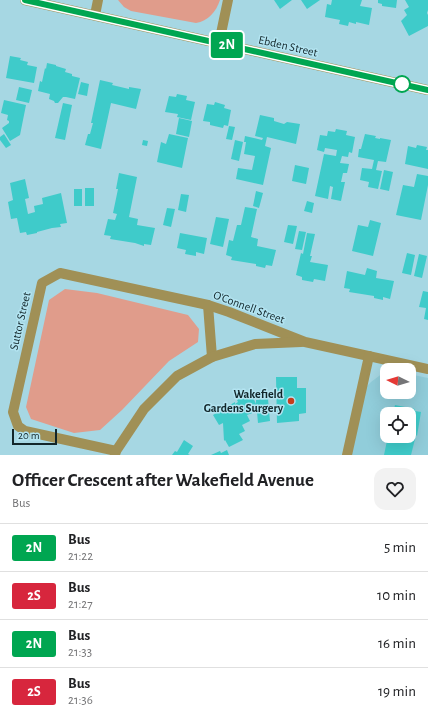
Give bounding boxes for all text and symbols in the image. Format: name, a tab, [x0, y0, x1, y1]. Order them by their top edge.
line badge: 2N	[209, 32, 245, 58]
street label: Ebden Street	[257, 33, 319, 59]
text: 2N	[219, 38, 235, 52]
unlabelled marker	[393, 75, 411, 93]
street label: O'Connell Street	[212, 289, 286, 326]
street label: Suttor Street	[8, 291, 33, 351]
north arrow	[380, 363, 416, 399]
map controls	[380, 363, 416, 443]
place label: Wakefield Gardens Surgery	[204, 388, 284, 415]
marker: Wakefield Gardens Surgery	[286, 396, 296, 406]
button: locate	[380, 407, 416, 443]
scale bar	[12, 427, 57, 446]
text: 20 m	[18, 430, 39, 441]
button: heart	[374, 468, 416, 510]
text: Officer Crescent after Wakefield Avenue	[12, 471, 314, 490]
text: Bus	[12, 497, 30, 510]
text: Bus	[68, 532, 90, 547]
text: 5 min	[384, 540, 416, 555]
text: 2N	[26, 541, 42, 555]
text: 21:22	[68, 550, 93, 563]
text: Bus	[68, 580, 90, 595]
text: 10 min	[377, 588, 416, 603]
text: 2S	[27, 589, 41, 603]
text: 21:27	[68, 598, 93, 611]
text: Bus	[68, 628, 90, 643]
text: 16 min	[378, 636, 416, 651]
text: 2N	[26, 637, 42, 651]
text: 21:33	[68, 646, 92, 659]
text: Bus	[68, 676, 90, 691]
text: 19 min	[378, 684, 416, 699]
text: 2S	[27, 685, 41, 699]
text: 21:36	[68, 694, 93, 707]

